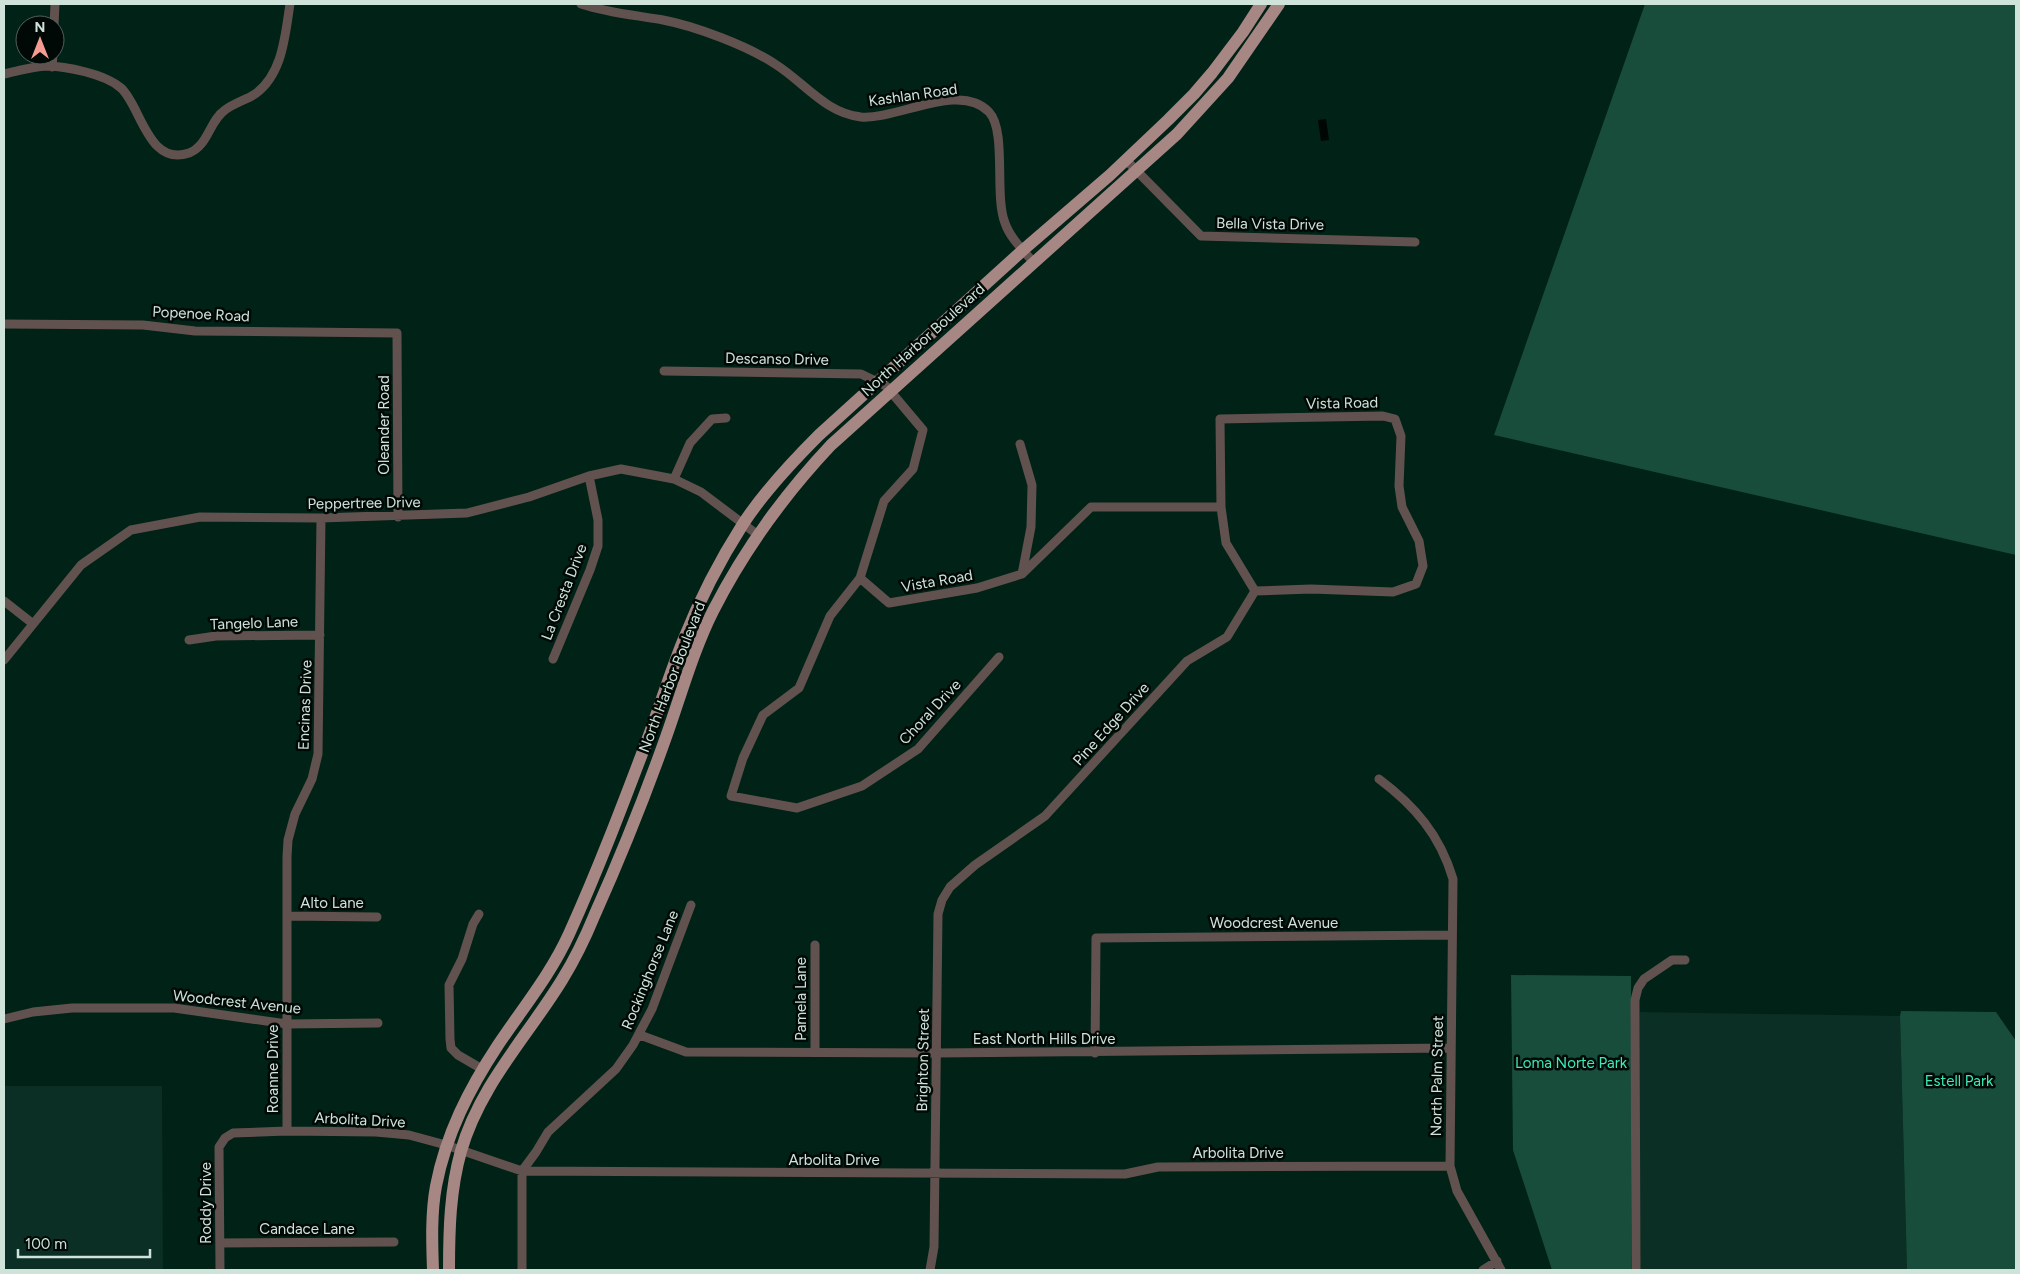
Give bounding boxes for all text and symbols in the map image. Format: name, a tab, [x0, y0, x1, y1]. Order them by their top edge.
north arrow	[15, 15, 65, 65]
text: N	[35, 19, 45, 36]
street label: Kashlan Road	[867, 80, 959, 110]
street label: Bella Vista Drive	[1216, 214, 1324, 234]
street label: North Harbor Boulevard	[858, 280, 988, 400]
street label: Popenoe Road	[152, 302, 250, 326]
street label: Descanso Drive	[725, 349, 829, 369]
street label: Oleander Road	[375, 375, 393, 475]
street label: Vista Road	[1306, 393, 1378, 413]
street label: Peppertree Drive	[307, 493, 421, 513]
street label: La Cresta Drive	[537, 541, 591, 643]
street label: Vista Road	[900, 566, 974, 596]
street label: North Harbor Boulevard	[635, 599, 709, 755]
street label: Tangelo Lane	[210, 612, 298, 634]
street label: Encinas Drive	[294, 660, 316, 750]
street label: Choral Drive	[895, 676, 965, 748]
street label: Pine Edge Drive	[1069, 679, 1153, 769]
street label: Alto Lane	[300, 894, 364, 912]
street label: Rockinghorse Lane	[618, 908, 682, 1032]
street label: Woodcrest Avenue	[1210, 914, 1338, 932]
street label: Pamela Lane	[792, 957, 810, 1041]
street label: Woodcrest Avenue	[172, 986, 302, 1018]
street label: Brighton Street	[913, 1008, 933, 1112]
street label: North Palm Street	[1427, 1015, 1447, 1137]
street label: Roanne Drive	[264, 1024, 282, 1114]
street label: East North Hills Drive	[973, 1030, 1115, 1048]
park label: Loma Norte Park	[1515, 1054, 1628, 1072]
park label: Estell Park	[1925, 1072, 1994, 1090]
street label: Arbolita Drive	[314, 1109, 406, 1131]
street label: Arbolita Drive	[1192, 1144, 1284, 1162]
street label: Arbolita Drive	[788, 1151, 880, 1169]
street label: Roddy Drive	[197, 1162, 215, 1244]
street label: Candace Lane	[259, 1220, 355, 1238]
scale bar	[18, 1226, 150, 1258]
text: 100 m	[25, 1235, 67, 1253]

